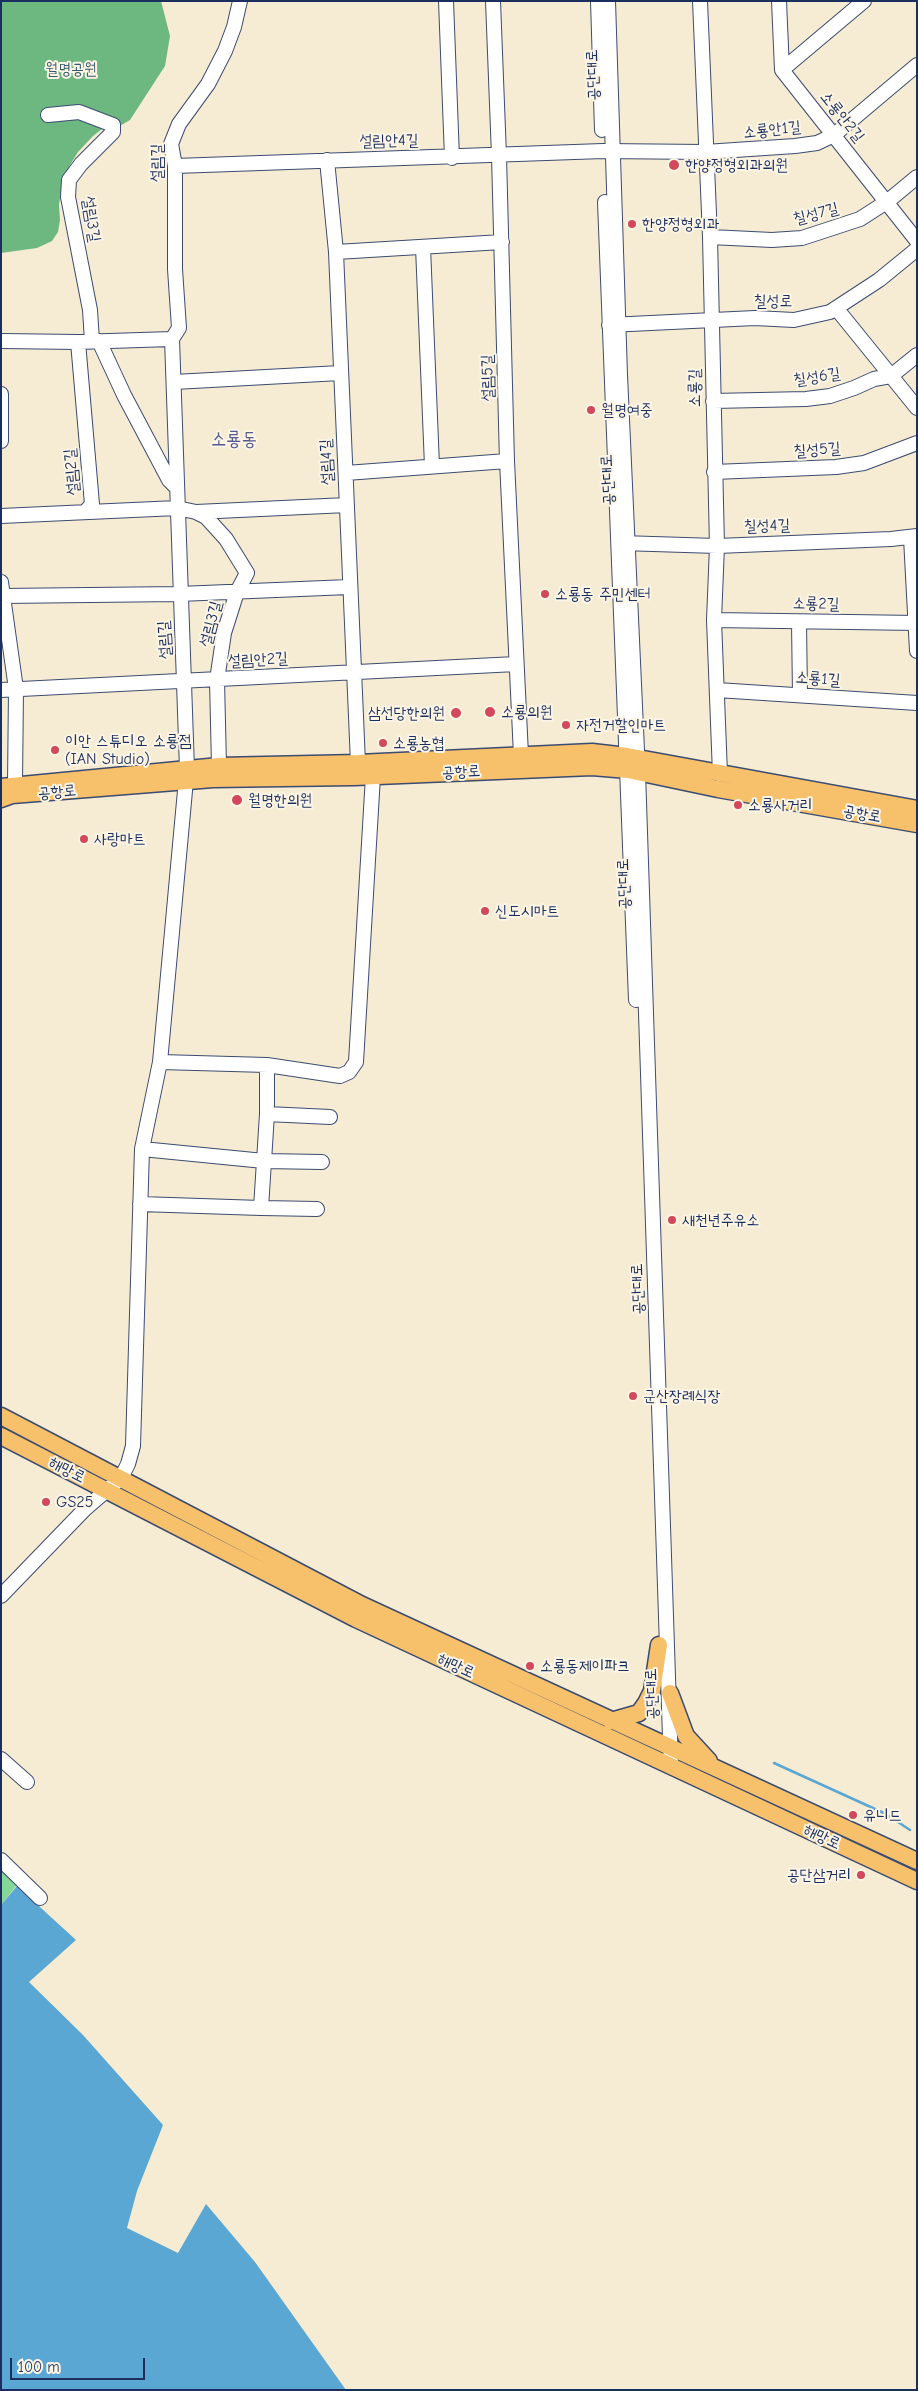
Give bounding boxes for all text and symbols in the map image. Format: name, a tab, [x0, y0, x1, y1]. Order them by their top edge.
street label: 공단대로	[583, 49, 603, 101]
park label: 월명공원	[45, 59, 97, 79]
street label: 소룡안2길	[816, 88, 868, 146]
street label: 소룡안1길	[742, 117, 802, 143]
street label: 설림안4길	[359, 131, 419, 151]
street label: 설림길	[147, 144, 167, 182]
place label: 한양정형외과의원	[685, 155, 788, 175]
marker: 한양정형외과의원	[667, 158, 681, 172]
street label: 설림3길	[78, 194, 104, 244]
street label: 칠성7길	[791, 199, 841, 229]
place label: 한양정형외과	[642, 214, 719, 234]
marker: 한양정형외과	[626, 218, 638, 230]
street label: 칠성로	[754, 291, 792, 311]
street label: 설림5길	[478, 354, 498, 402]
street label: 칠성6길	[792, 364, 842, 390]
street label: 소룡길	[685, 369, 705, 407]
place label: 월명여중	[601, 400, 652, 420]
marker: 월명여중	[585, 404, 597, 416]
district label: 소룡동	[211, 429, 257, 451]
street label: 설림4길	[316, 438, 338, 486]
street label: 칠성5길	[793, 439, 841, 461]
street label: 설림2길	[60, 448, 84, 496]
street label: 공단대로	[597, 454, 619, 506]
street label: 칠성4길	[743, 516, 791, 536]
place label: 소룡동 주민센터	[555, 584, 650, 604]
marker: 소룡동 주민센터	[539, 588, 551, 600]
street label: 소룡2길	[792, 594, 840, 614]
street label: 설림3길	[196, 599, 226, 649]
street label: 설림길	[154, 620, 176, 660]
street label: 설림안2길	[228, 649, 288, 671]
street label: 소룡1길	[795, 668, 841, 690]
place label: 소룡의원	[501, 702, 552, 722]
place label: 삼선당한의원	[368, 703, 445, 723]
marker: 소룡의원	[483, 705, 497, 719]
marker: 삼선당한의원	[449, 706, 463, 720]
place label: 자전거할인마트	[576, 715, 666, 735]
marker: 자전거할인마트	[560, 719, 572, 731]
place label: 이안 스튜디오 소룡점 (IAN Studio)	[65, 731, 192, 769]
place label: 소룡농협	[393, 733, 444, 753]
marker: 소룡농협	[377, 737, 389, 749]
marker: 이안 스튜디오 소룡점 (IAN Studio)	[49, 744, 61, 756]
street label: 공항로	[441, 761, 481, 783]
street label: 공항로	[37, 781, 77, 803]
place label: 월명한의원	[248, 790, 312, 810]
marker: 월명한의원	[230, 793, 244, 807]
place label: 소룡사거리	[748, 795, 812, 815]
marker: 소룡사거리	[732, 799, 744, 811]
street label: 공항로	[841, 801, 883, 827]
place label: 사랑마트	[94, 829, 146, 849]
marker: 사랑마트	[78, 833, 90, 845]
street label: 공단대로	[614, 858, 634, 910]
place label: 신도시마트	[495, 901, 559, 921]
marker: 신도시마트	[479, 905, 491, 917]
place label: 새천년주유소	[682, 1210, 759, 1230]
marker: 새천년주유소	[666, 1214, 678, 1226]
street label: 공단대로	[628, 1263, 648, 1315]
place label: 군산장례식장	[643, 1386, 720, 1406]
marker: 군산장례식장	[627, 1390, 639, 1402]
street label: 해망로	[45, 1453, 89, 1487]
place label: GS25	[56, 1492, 93, 1512]
marker: GS25	[40, 1496, 52, 1508]
street label: 해망로	[434, 1649, 478, 1683]
place label: 소룡동제이파크	[540, 1656, 630, 1676]
marker: 소룡동제이파크	[524, 1660, 536, 1672]
street label: 공단대로	[642, 1668, 662, 1720]
place label: 유니드	[863, 1805, 902, 1825]
marker: 유니드	[847, 1809, 859, 1821]
street label: 해망로	[800, 1820, 844, 1854]
place label: 공단삼거리	[787, 1865, 851, 1885]
marker: 공단삼거리	[855, 1869, 867, 1881]
scale bar	[12, 2348, 148, 2380]
text: 100 m	[18, 2358, 60, 2376]

